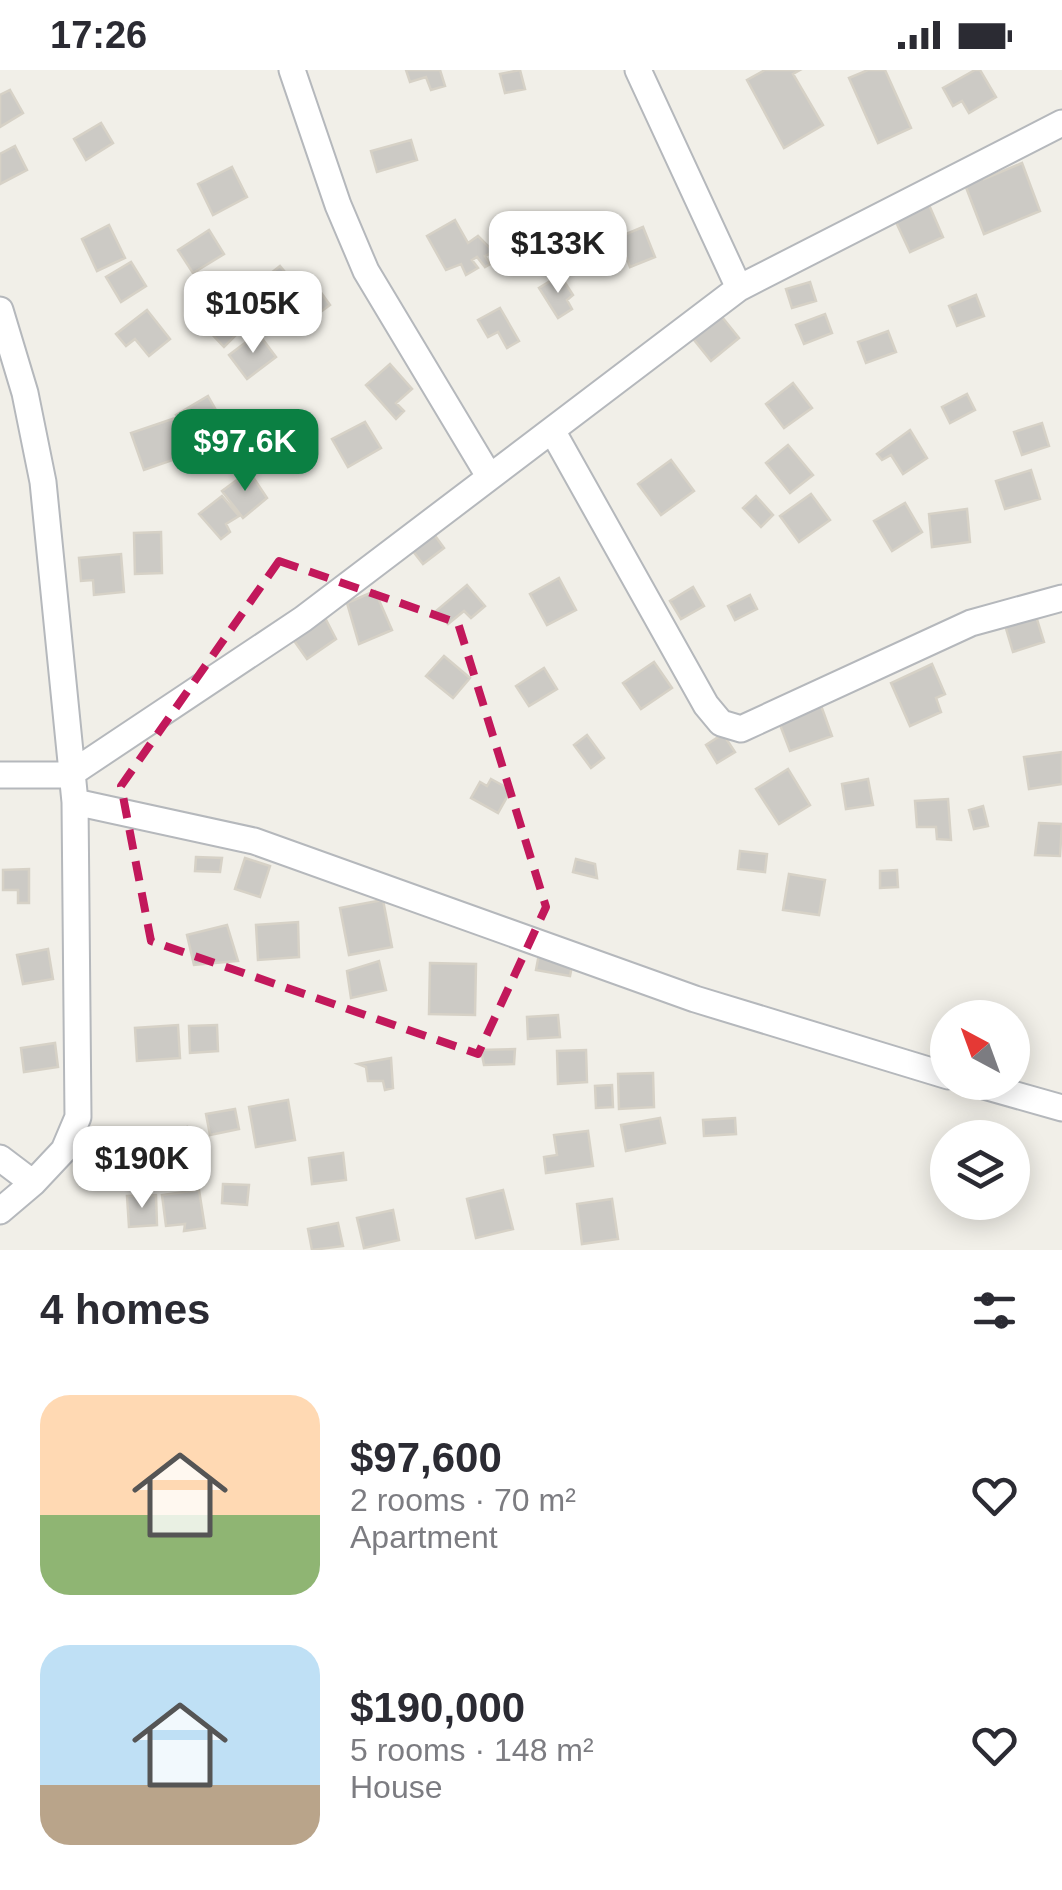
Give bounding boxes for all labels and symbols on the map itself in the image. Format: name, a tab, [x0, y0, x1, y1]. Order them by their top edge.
pin: $133K	[488, 211, 628, 296]
pin: $105K	[183, 271, 323, 356]
pin: $97.6K	[164, 409, 326, 494]
north arrow	[930, 1000, 1030, 1100]
pin: $190K	[72, 1126, 212, 1211]

